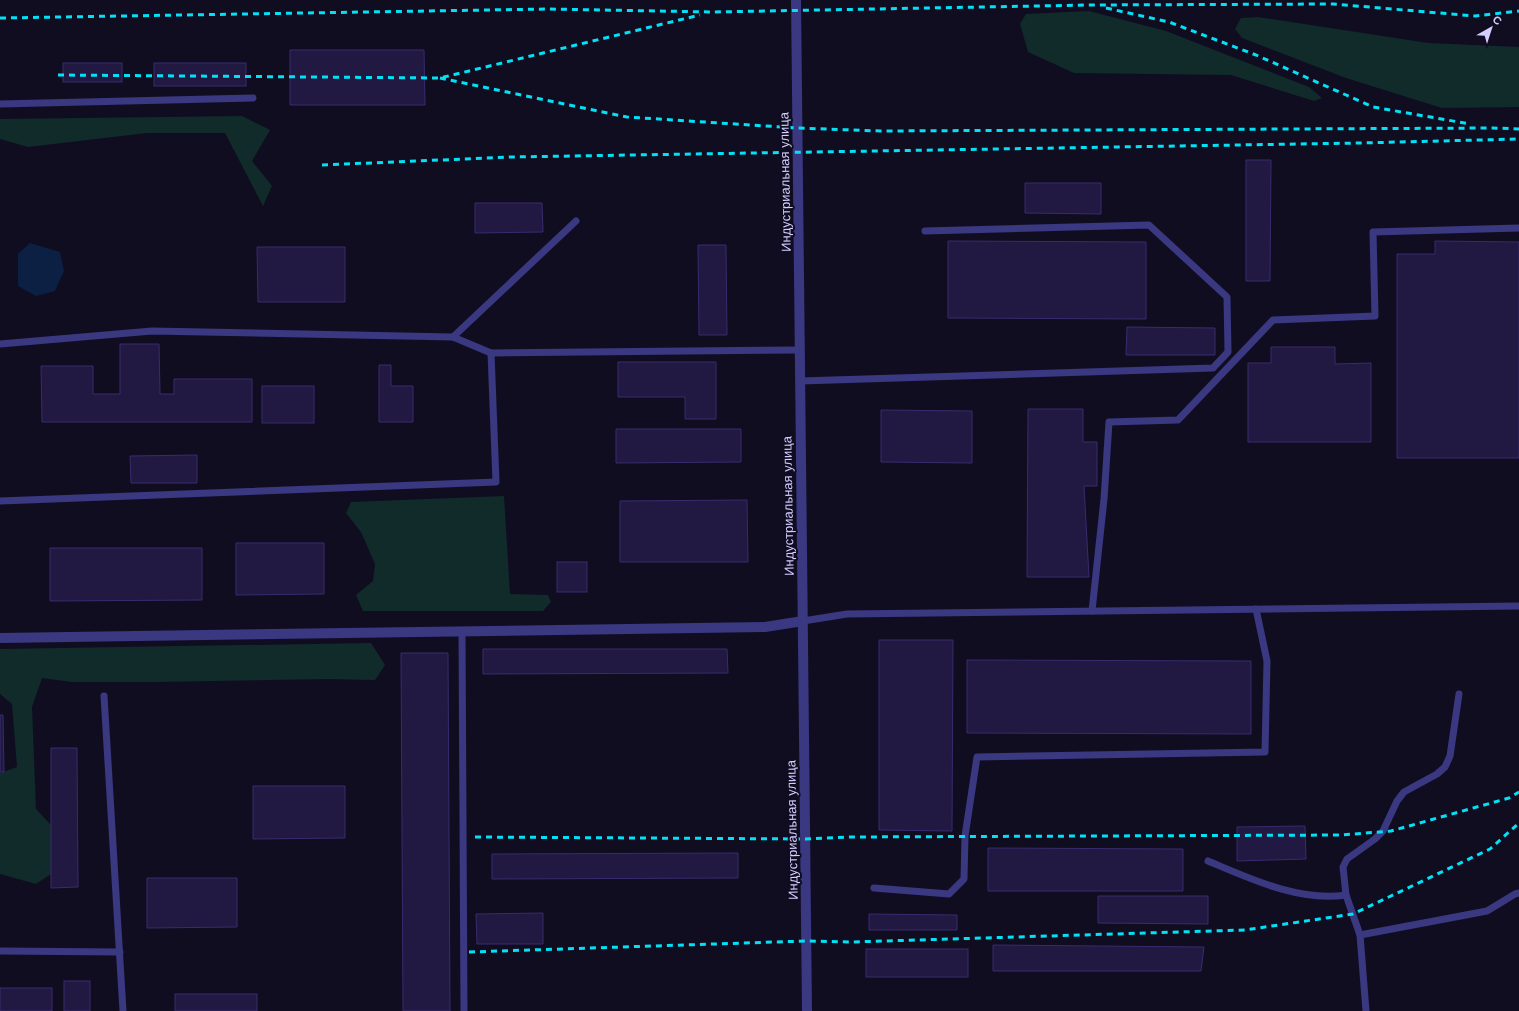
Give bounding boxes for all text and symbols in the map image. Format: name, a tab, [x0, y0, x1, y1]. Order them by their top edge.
north arrow	[1471, 8, 1511, 48]
text: С	[1490, 13, 1504, 27]
street label: Индустриальная улица	[776, 111, 794, 252]
street label: Индустриальная улица	[779, 435, 797, 576]
street label: Индустриальная улица	[783, 759, 801, 900]

